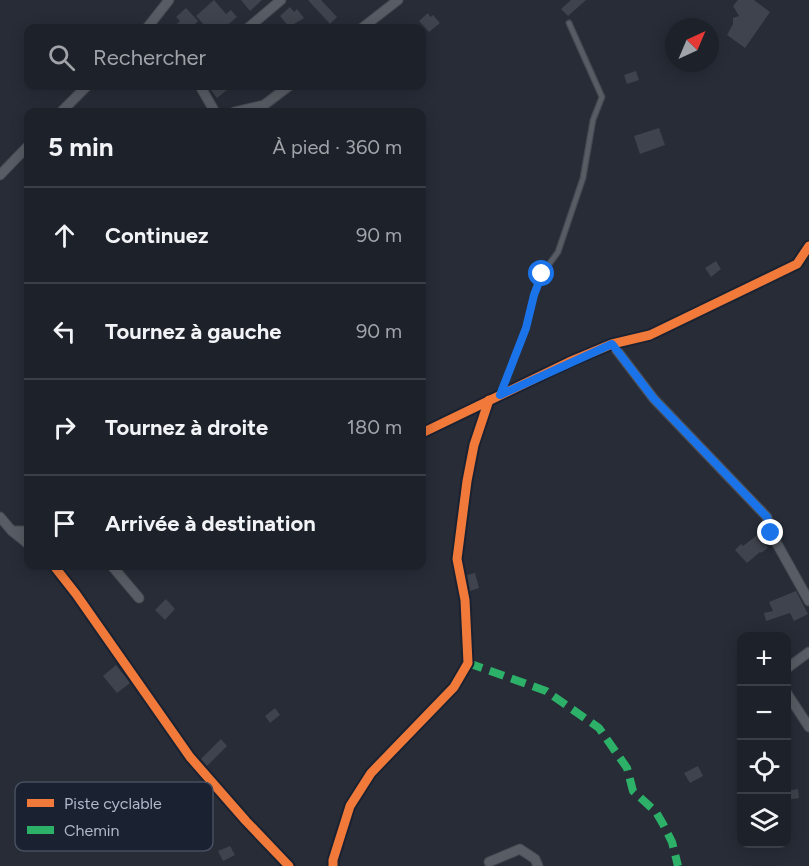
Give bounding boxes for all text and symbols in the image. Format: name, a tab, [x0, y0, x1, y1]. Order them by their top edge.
north arrow	[665, 18, 719, 72]
search box	[24, 24, 426, 90]
icon: search	[45, 41, 78, 74]
text: Rechercher	[93, 44, 206, 71]
text: 5 min	[48, 131, 114, 163]
text: À pied · 360 m	[272, 135, 402, 159]
icon: ahead	[48, 219, 81, 252]
text: Continuez	[105, 222, 209, 249]
text: 90 m	[356, 223, 402, 247]
route start	[528, 260, 554, 286]
icon: left	[48, 315, 81, 348]
text: Tournez à gauche	[105, 318, 281, 345]
text: 90 m	[356, 319, 402, 343]
icon: right	[48, 411, 81, 444]
text: Tournez à droite	[105, 414, 268, 441]
text: 180 m	[347, 415, 402, 439]
icon: arrive	[48, 507, 81, 540]
text: Arrivée à destination	[105, 510, 316, 537]
route end	[757, 519, 783, 545]
map controls	[737, 632, 791, 848]
button: +	[737, 632, 791, 686]
button: −	[737, 686, 791, 740]
button: locate	[737, 740, 791, 794]
legend	[15, 782, 213, 851]
text: Piste cyclable	[64, 794, 162, 813]
button: layers	[737, 794, 791, 848]
text: Chemin	[64, 821, 120, 840]

